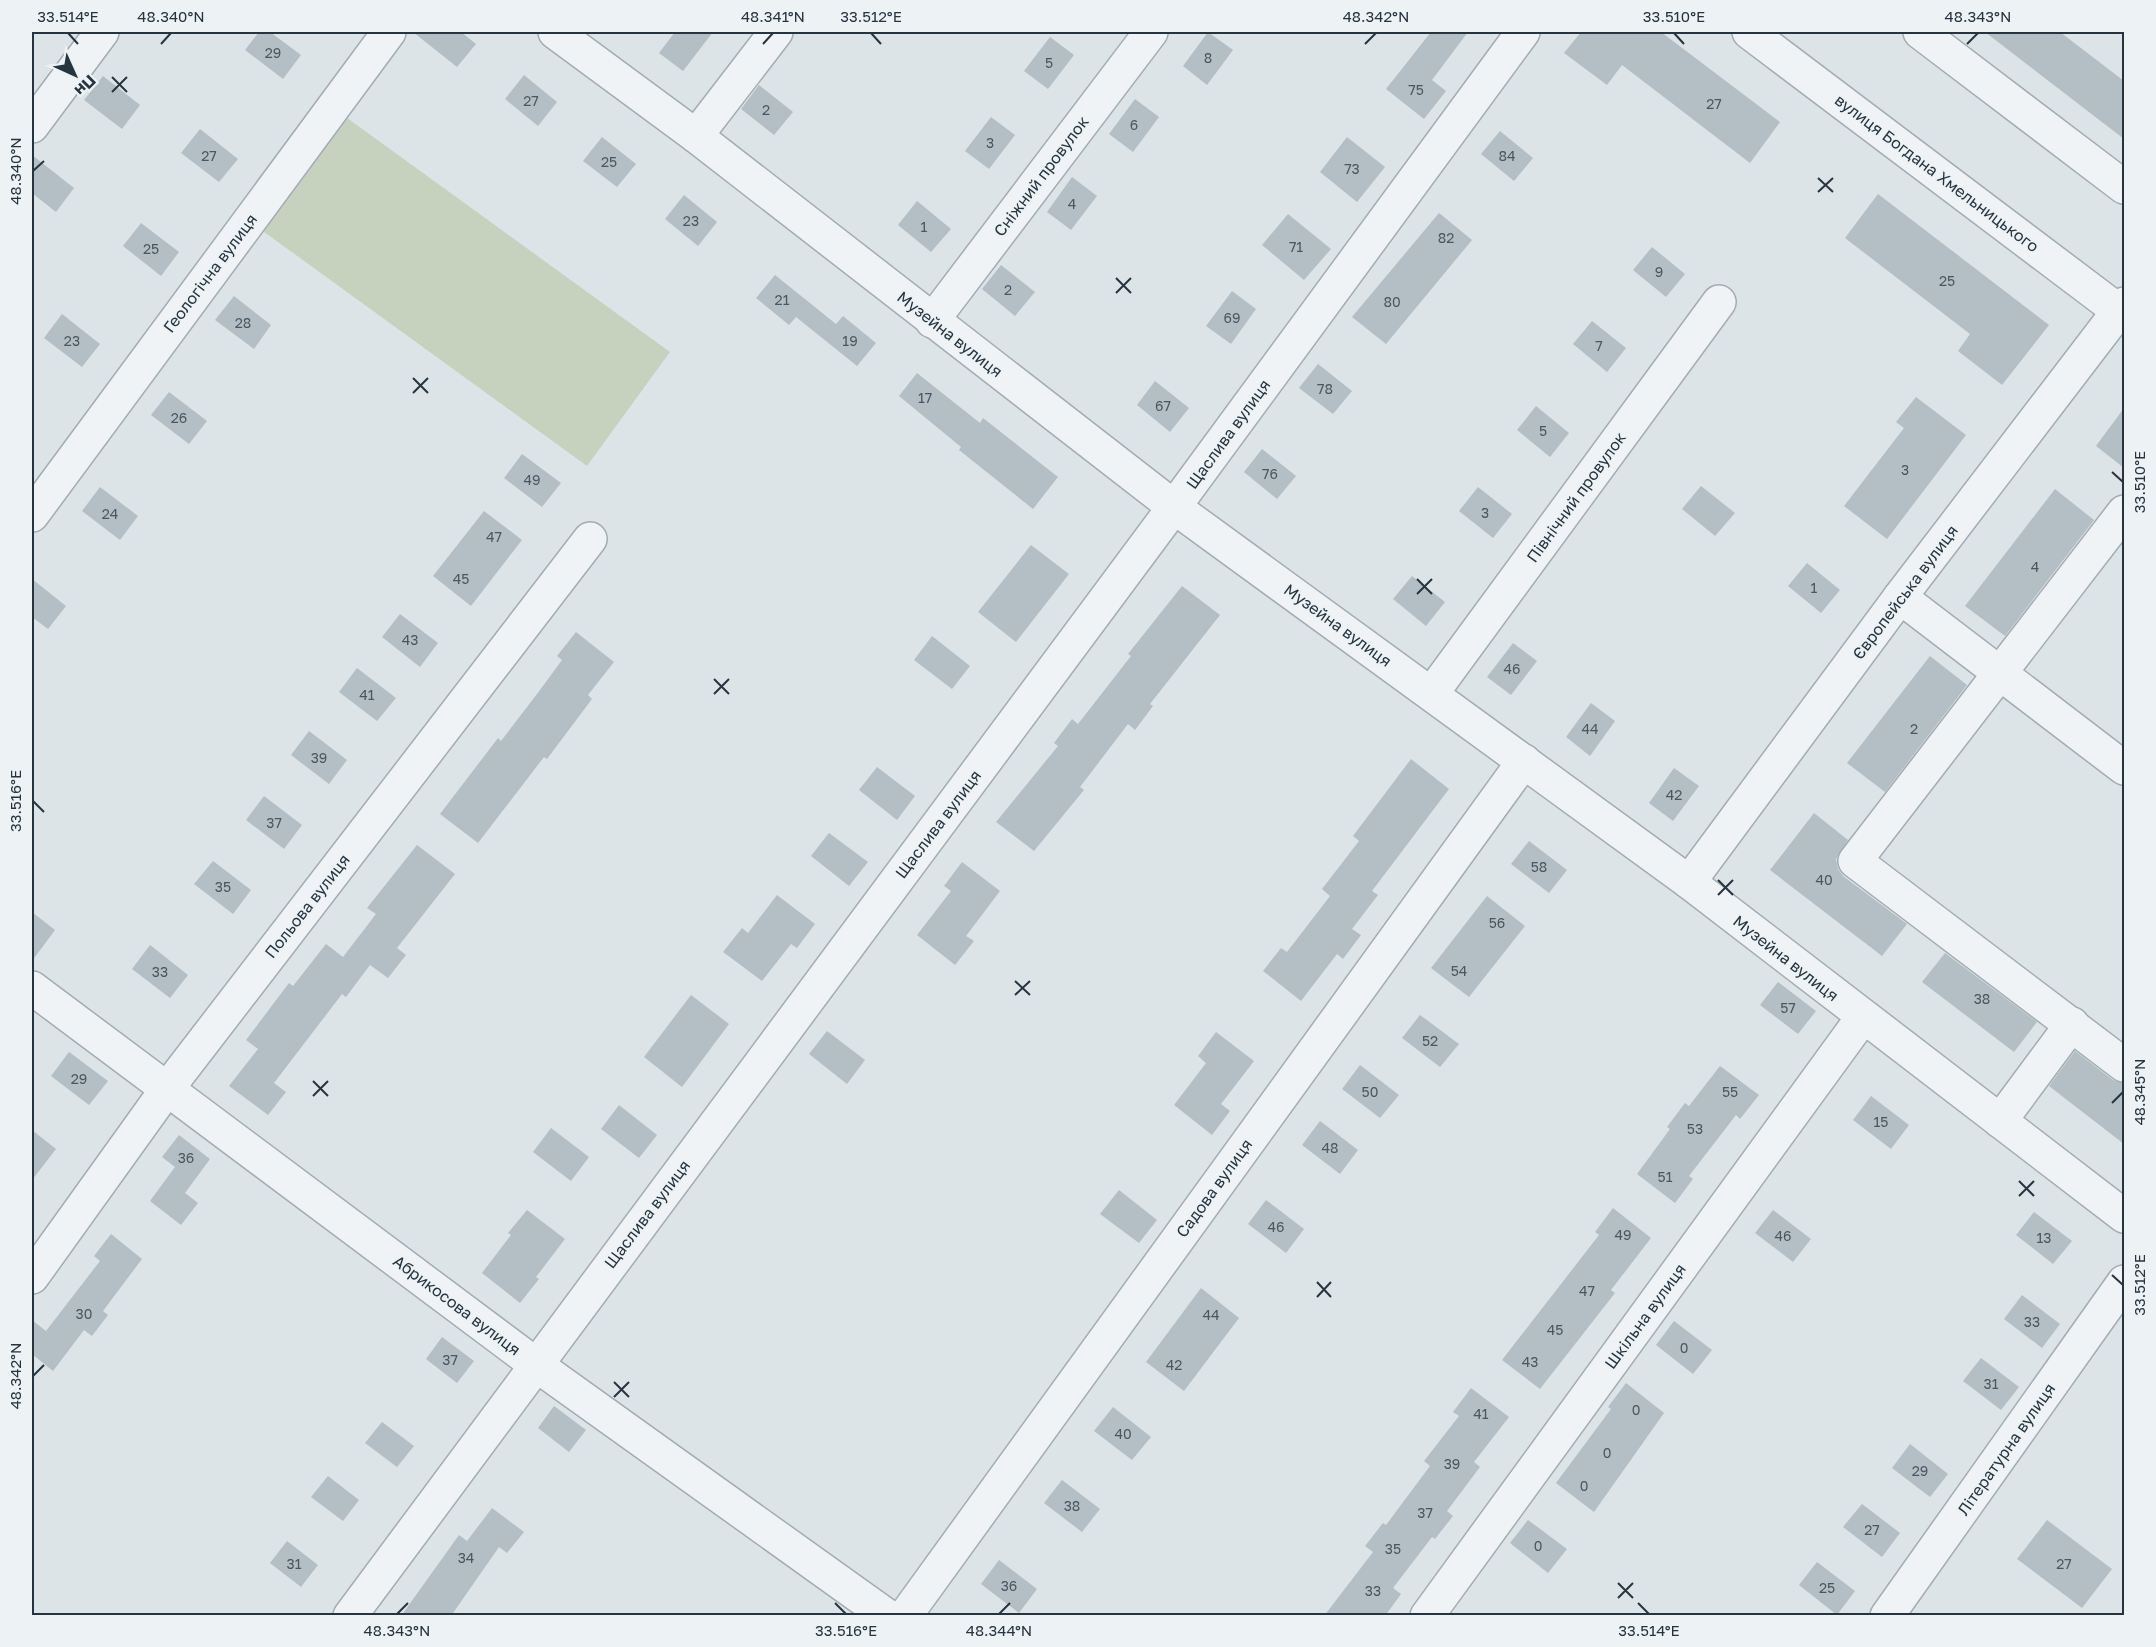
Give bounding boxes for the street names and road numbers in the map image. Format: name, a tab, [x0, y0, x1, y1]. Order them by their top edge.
street label: вулиця Богдана Хмельницького	[1831, 90, 2043, 256]
street label: Сніжний провулок	[989, 112, 1093, 240]
street label: Геологічна вулиця	[159, 210, 261, 336]
street label: Музейна вулиця	[893, 287, 1007, 381]
street label: Щаслива вулиця	[1182, 375, 1274, 493]
street label: Північний провулок	[1522, 428, 1630, 566]
street label: Європейська вулиця	[1848, 521, 1962, 663]
street label: Музейна вулиця	[1280, 579, 1396, 671]
street label: Щаслива вулиця	[891, 766, 985, 882]
street label: Польова вулиця	[260, 850, 354, 962]
street label: Музейна вулиця	[1729, 911, 1843, 1005]
street label: Садова вулиця	[1172, 1135, 1256, 1241]
street label: Щаслива вулиця	[600, 1156, 694, 1272]
street label: Абрикосова вулиця	[389, 1251, 525, 1359]
street label: Шкільна вулиця	[1600, 1259, 1690, 1373]
street label: Літературна вулиця	[1953, 1379, 2059, 1519]

